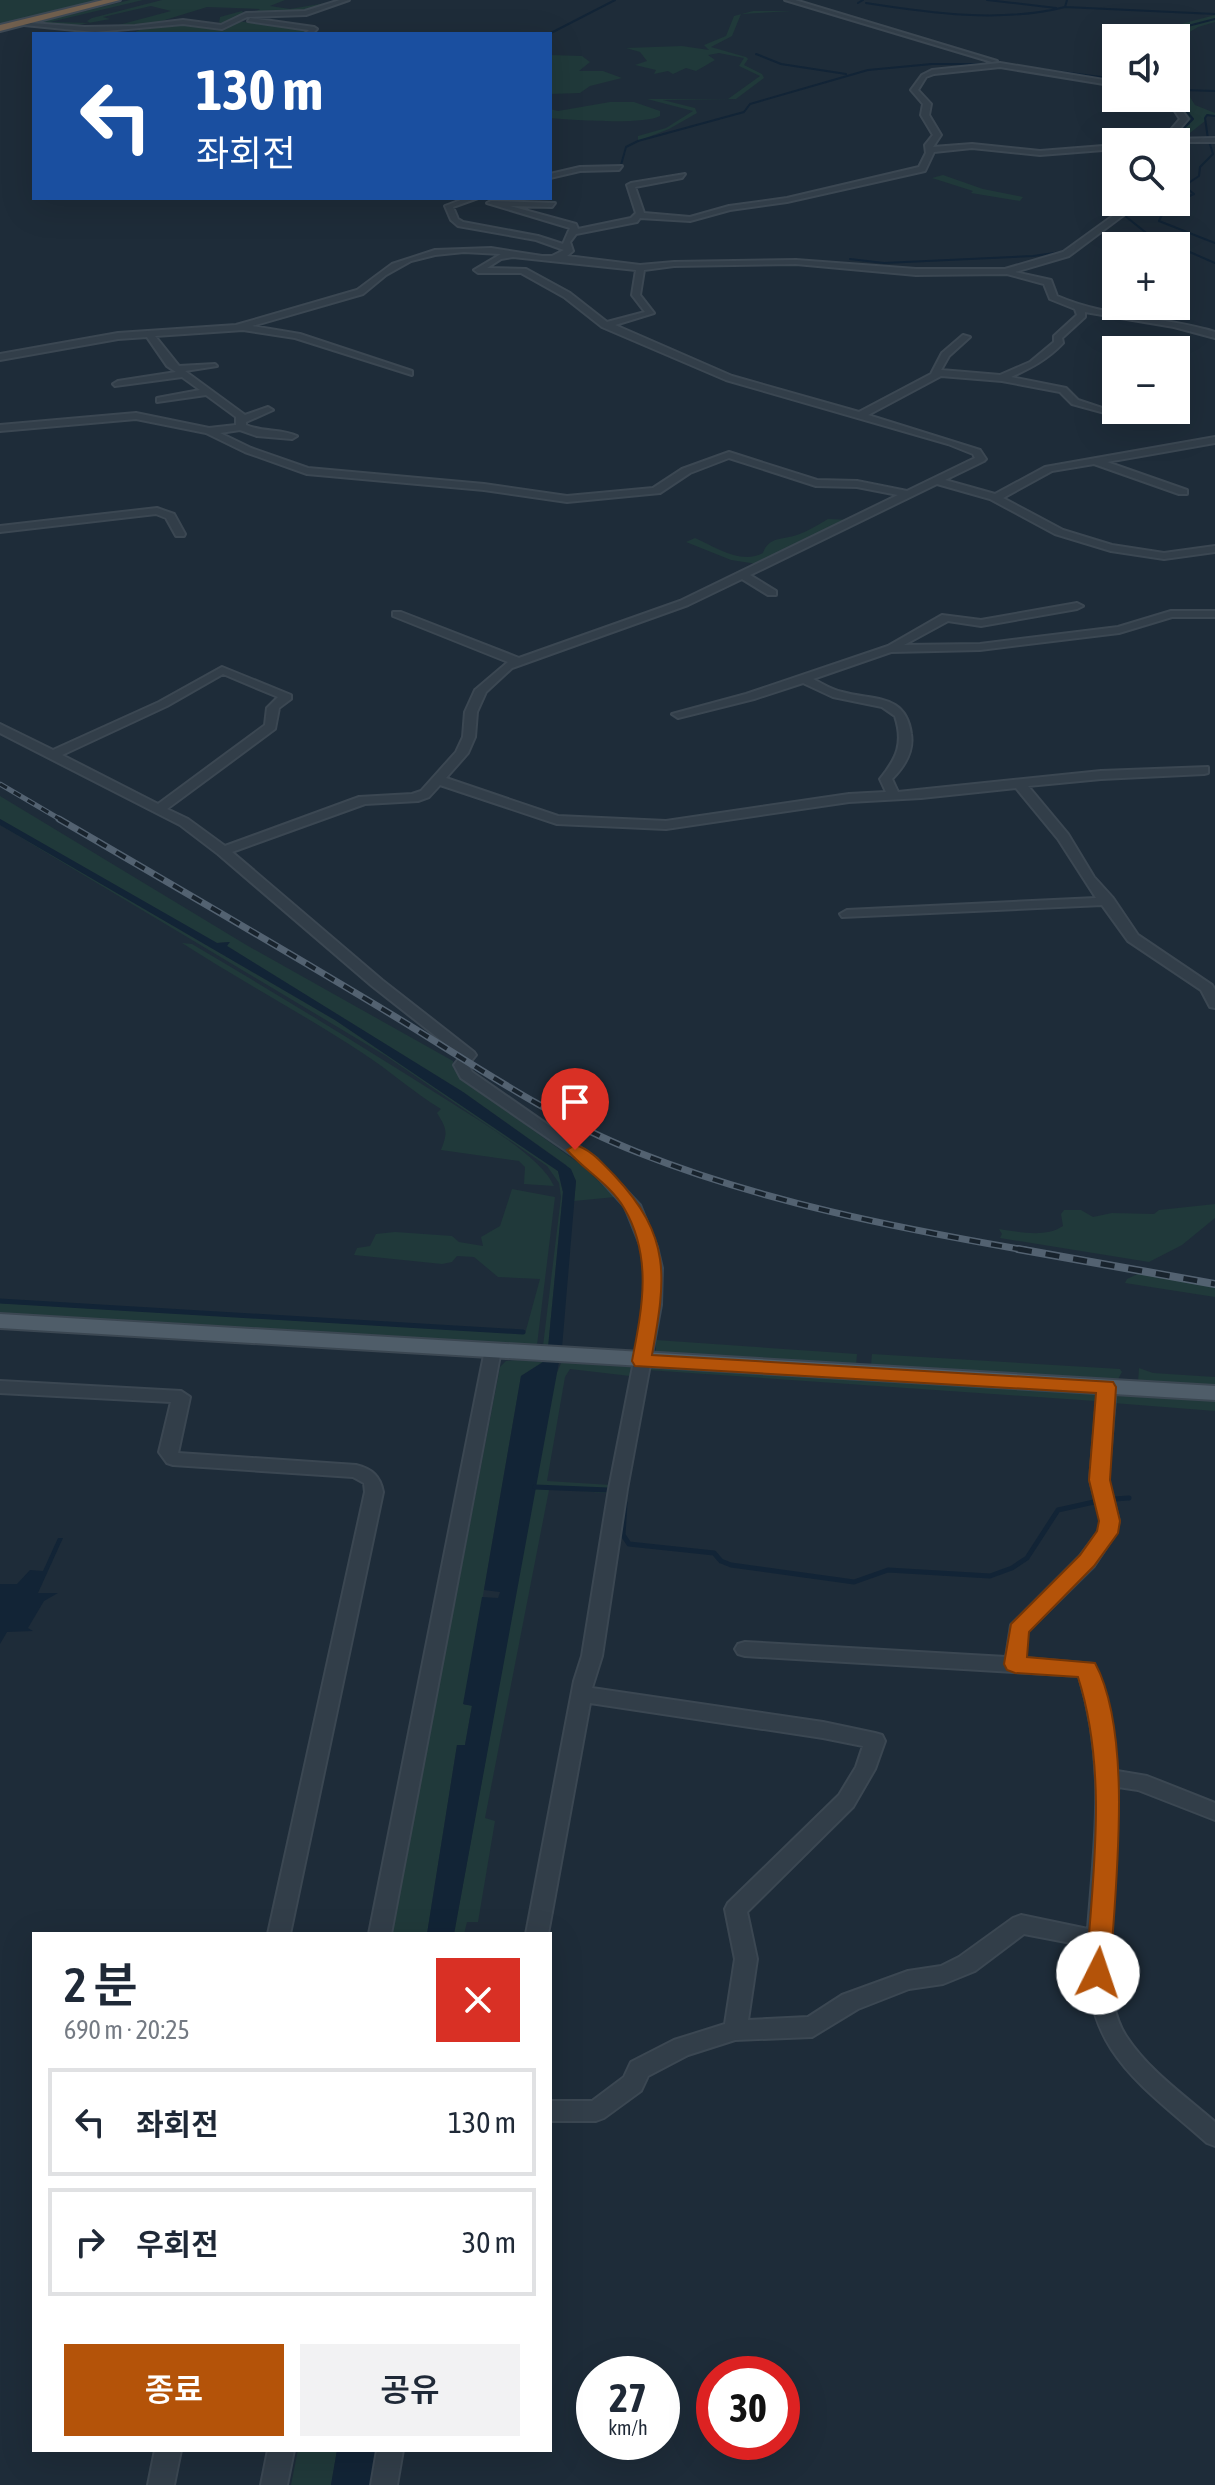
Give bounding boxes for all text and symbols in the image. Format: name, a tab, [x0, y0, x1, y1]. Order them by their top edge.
map controls	[1102, 24, 1190, 424]
button: sound	[1102, 24, 1190, 112]
text: 130 m	[196, 58, 323, 122]
icon: left	[64, 64, 168, 168]
button: search	[1102, 128, 1190, 216]
text: 좌회전	[196, 132, 295, 174]
button: +	[1102, 232, 1190, 320]
button: −	[1102, 336, 1190, 424]
pin	[541, 1068, 609, 1150]
icon: arrive	[553, 1080, 597, 1124]
position arrow	[1056, 1931, 1140, 2015]
text: 2 분	[64, 1957, 137, 2012]
button: close	[436, 1958, 520, 2042]
text: 690 m · 20:25	[64, 2015, 190, 2045]
icon: left	[68, 2100, 112, 2144]
text: 130 m	[448, 2105, 516, 2139]
text: 좌회전	[136, 2107, 219, 2141]
icon: right	[68, 2220, 112, 2264]
text: 30 m	[462, 2225, 516, 2259]
text: 우회전	[136, 2227, 219, 2261]
button: 종료	[64, 2344, 284, 2436]
button: 공유	[300, 2344, 520, 2436]
speed limit sign: 30	[696, 2356, 800, 2460]
text: 27	[609, 2375, 647, 2420]
text: km/h	[608, 2416, 648, 2439]

